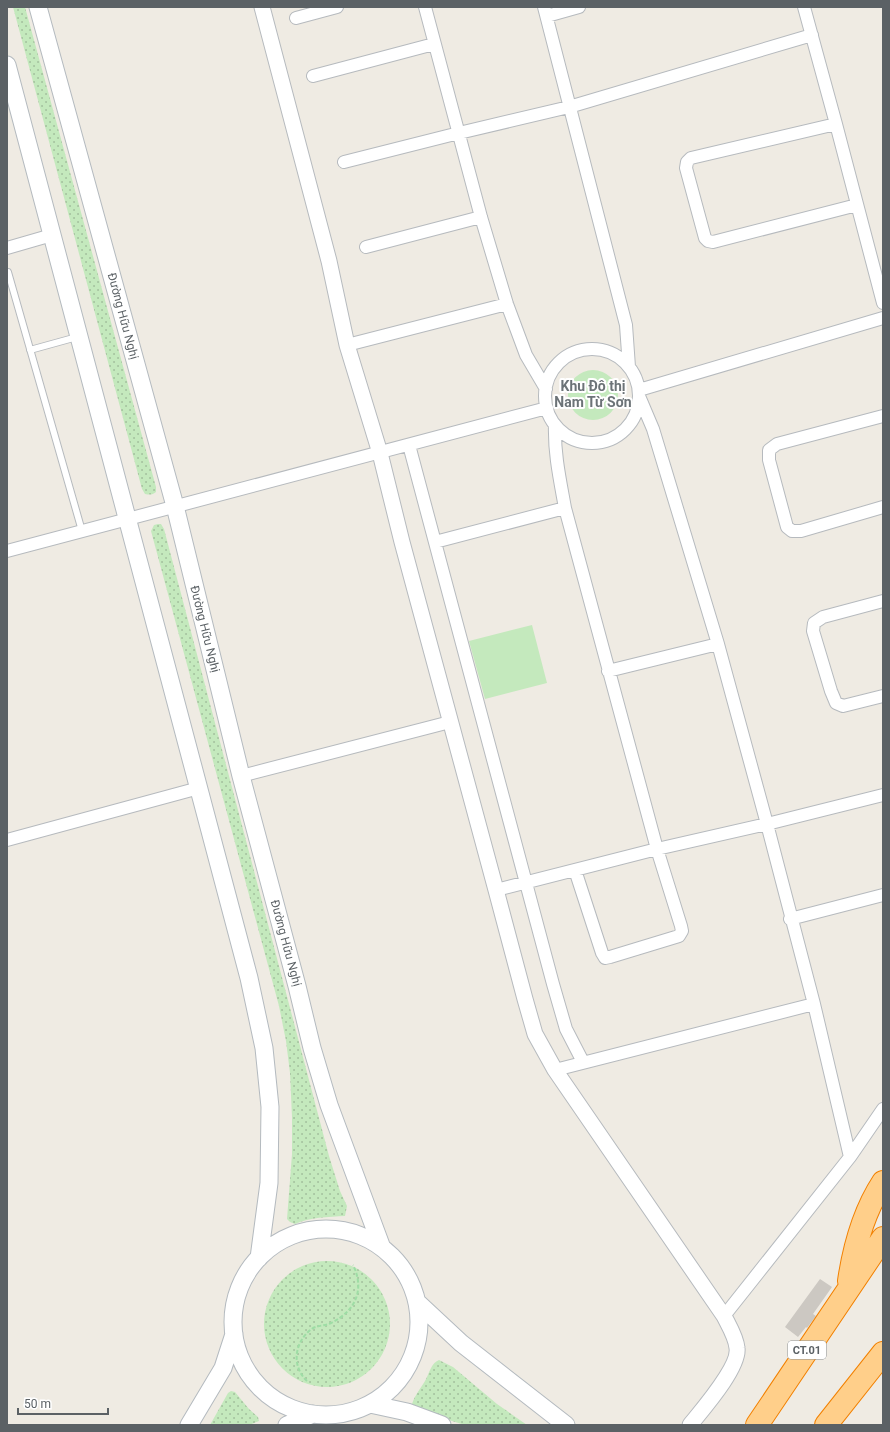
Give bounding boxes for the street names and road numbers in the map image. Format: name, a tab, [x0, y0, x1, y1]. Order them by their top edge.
street label: Đường Hữu Nghị	[105, 271, 141, 361]
street label: Đường Hữu Nghị	[187, 584, 223, 674]
street label: Đường Hữu Nghị	[268, 898, 304, 988]
road number: CT.01	[788, 1341, 826, 1359]

